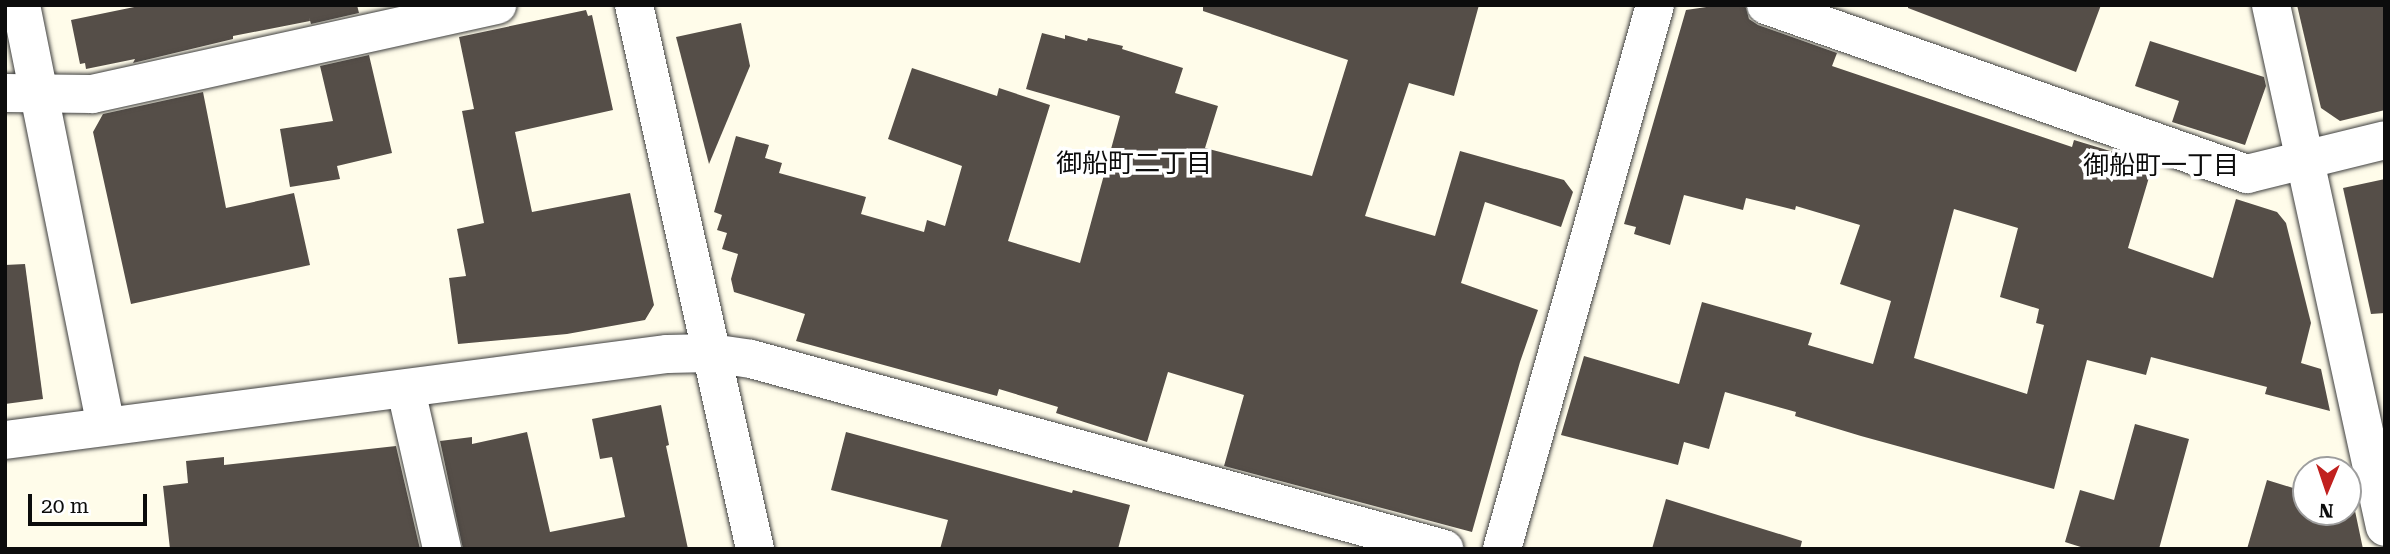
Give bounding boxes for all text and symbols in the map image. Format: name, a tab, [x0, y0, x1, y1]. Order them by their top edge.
district label: 御船町二丁目	[1056, 148, 1212, 180]
district label: 御船町一丁目	[2083, 150, 2239, 182]
north arrow	[2292, 456, 2362, 526]
scale bar	[32, 480, 150, 524]
text: 20 m	[41, 494, 89, 518]
text: N	[2319, 499, 2334, 522]

